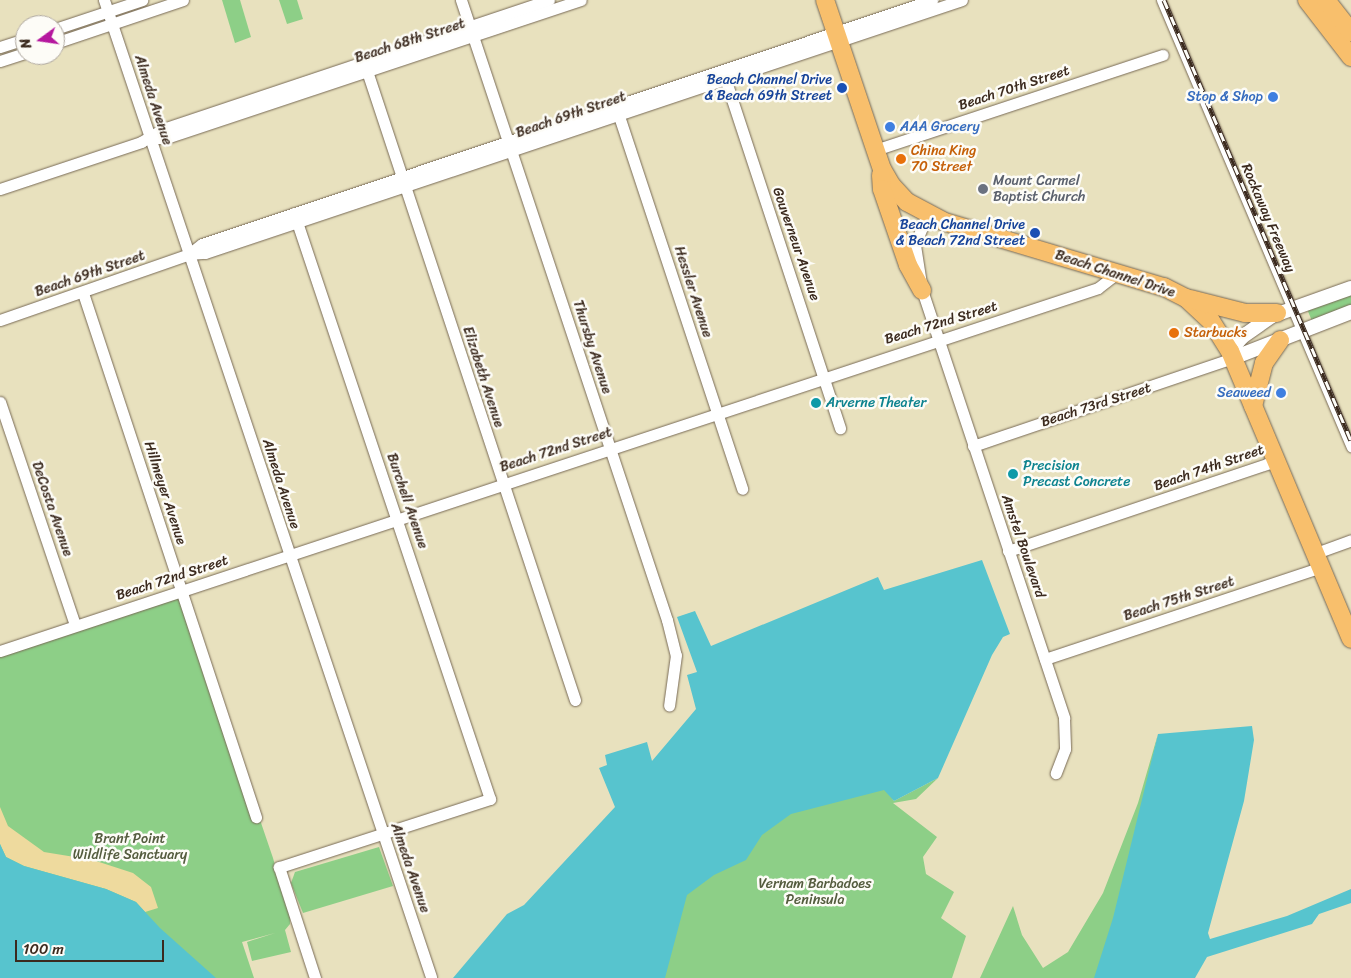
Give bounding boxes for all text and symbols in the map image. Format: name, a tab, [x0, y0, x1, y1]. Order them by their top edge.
north arrow	[15, 15, 65, 65]
street label: Beach 68th Street	[353, 15, 467, 67]
text: N	[13, 36, 39, 51]
street label: Almeda Avenue	[131, 53, 175, 147]
street label: Beach 70th Street	[956, 62, 1072, 114]
place label: Beach Channel Drive & Beach 69th Street	[704, 72, 832, 104]
marker: Beach Channel Drive & Beach 69th Street	[836, 82, 848, 94]
street label: Beach 69th Street	[514, 88, 628, 142]
place label: Stop & Shop	[1187, 89, 1263, 105]
marker: Stop & Shop	[1267, 91, 1279, 103]
place label: AAA Grocery	[900, 119, 980, 135]
marker: AAA Grocery	[884, 121, 896, 133]
place label: China King 70 Street	[911, 143, 976, 176]
marker: China King 70 Street	[895, 153, 907, 165]
street label: Rockaway Freeway	[1238, 161, 1298, 275]
place label: Mount Carmel Baptist Church	[993, 173, 1085, 206]
marker: Mount Carmel Baptist Church	[977, 183, 989, 195]
street label: Gouverneur Avenue	[769, 185, 823, 303]
place label: Beach Channel Drive & Beach 72nd Street	[896, 217, 1025, 250]
marker: Beach Channel Drive & Beach 72nd Street	[1029, 227, 1041, 239]
street label: Hessler Avenue	[670, 244, 716, 340]
street label: Beach 69th Street	[33, 247, 147, 301]
street label: Beach Channel Drive	[1053, 247, 1177, 301]
street label: Thursby Avenue	[569, 298, 615, 396]
street label: Beach 72nd Street	[883, 298, 999, 348]
street label: Elizabeth Avenue	[459, 324, 507, 430]
place label: Starbucks	[1184, 325, 1247, 341]
marker: Starbucks	[1168, 327, 1180, 339]
street label: Beach 73rd Street	[1039, 379, 1153, 431]
place label: Seaweed	[1217, 385, 1271, 401]
marker: Seaweed	[1275, 387, 1287, 399]
place label: Arverne Theater	[826, 395, 927, 411]
marker: Arverne Theater	[810, 397, 822, 409]
street label: Beach 72nd Street	[498, 424, 614, 476]
street label: Almeda Avenue	[259, 437, 303, 531]
street label: Hillmeyer Avenue	[140, 439, 190, 547]
street label: Beach 74th Street	[1152, 441, 1266, 495]
street label: Burchell Avenue	[383, 451, 431, 551]
place label: Precision Precast Concrete	[1023, 458, 1130, 491]
street label: DeCosta Avenue	[28, 459, 76, 559]
marker: Precision Precast Concrete	[1007, 468, 1019, 480]
street label: Amstel Boulevard	[998, 492, 1048, 600]
street label: Beach 72nd Street	[114, 552, 230, 604]
street label: Beach 75th Street	[1122, 573, 1236, 625]
street label: Almeda Avenue	[387, 821, 433, 915]
park label: Brant Point Wildlife Sanctuary	[73, 831, 187, 864]
park label: Vernam Barbadoes Peninsula	[758, 876, 872, 909]
scale bar	[18, 930, 166, 962]
text: 100 m	[23, 936, 64, 962]

